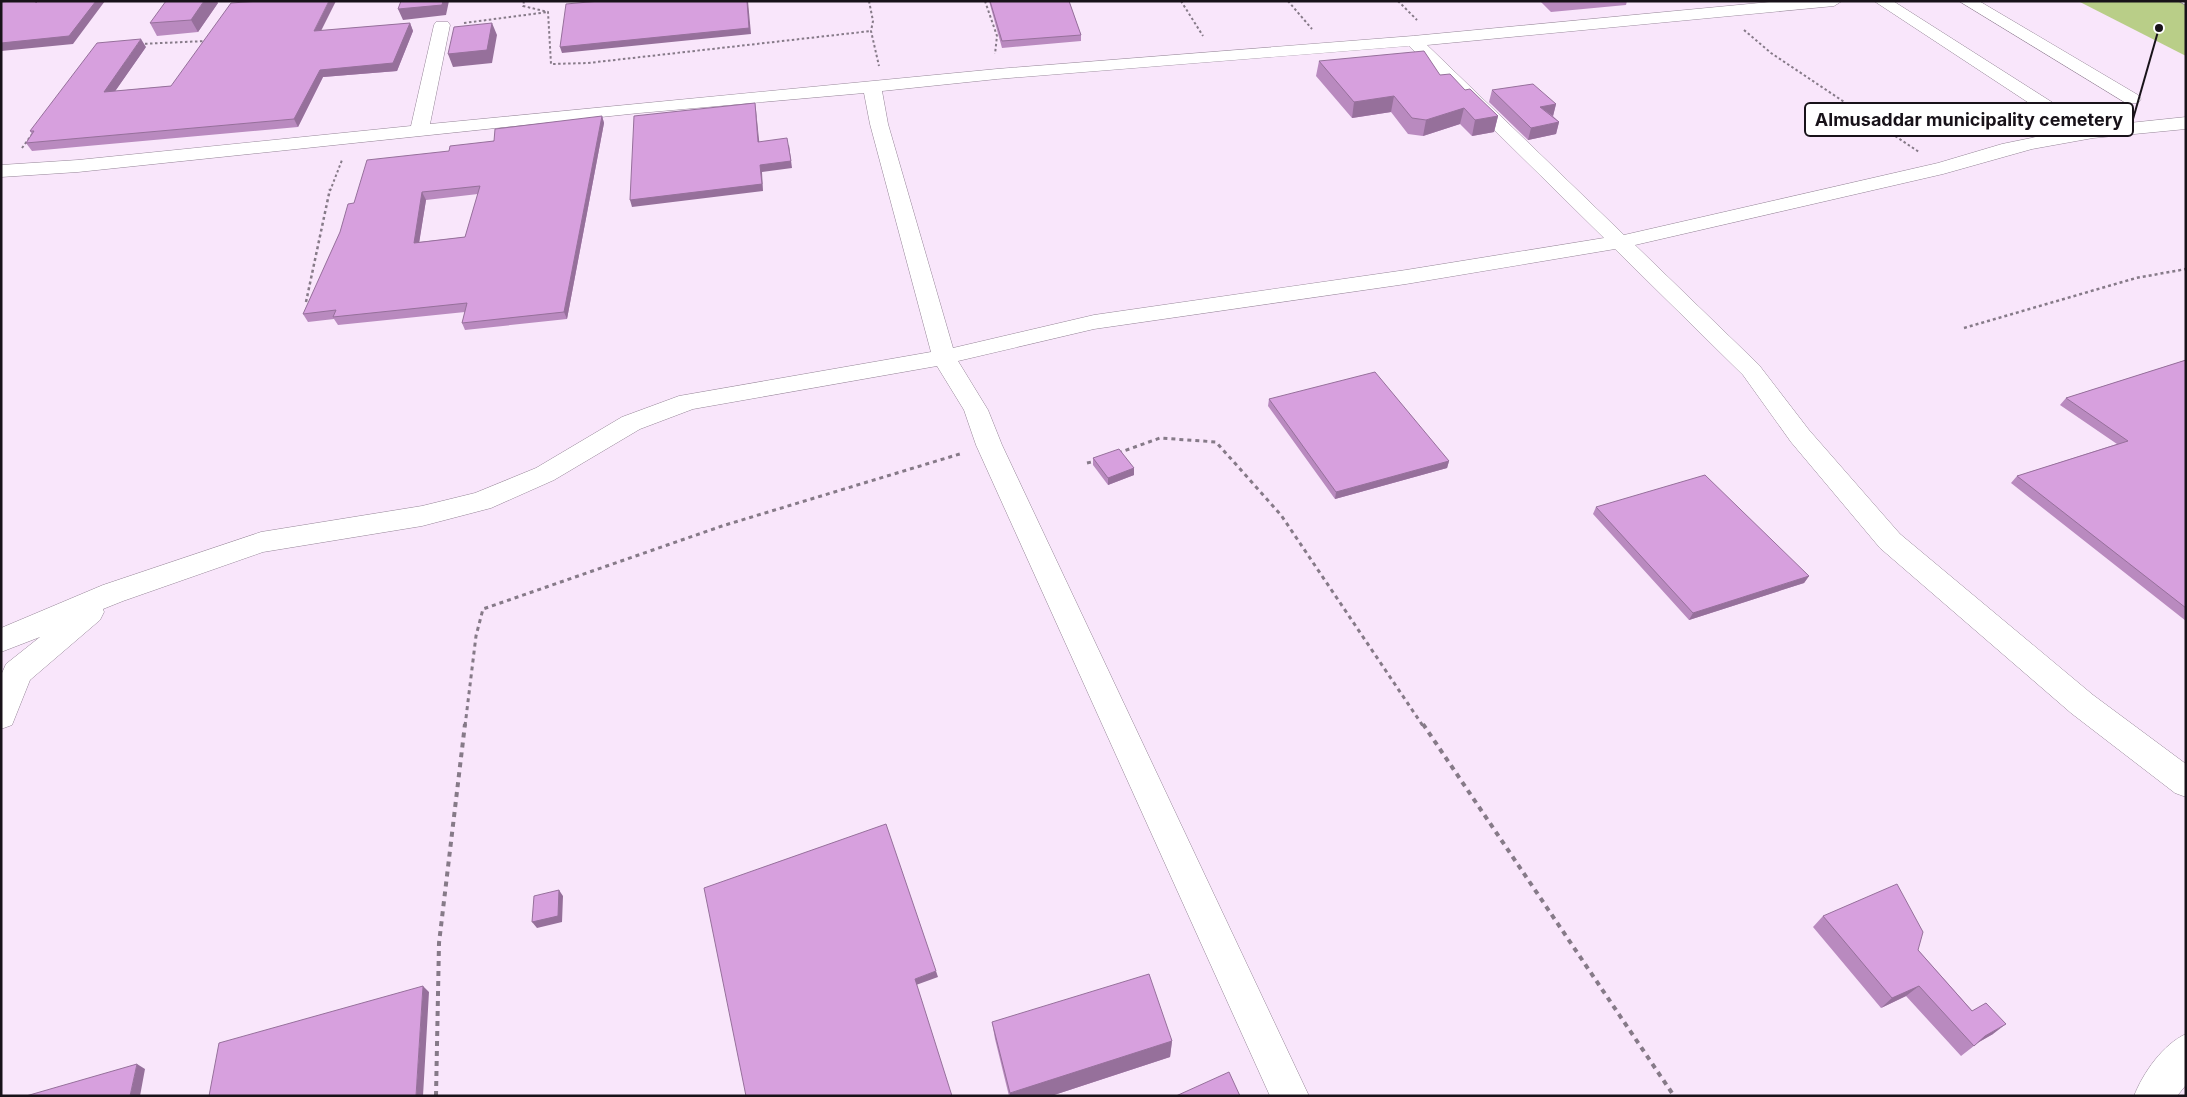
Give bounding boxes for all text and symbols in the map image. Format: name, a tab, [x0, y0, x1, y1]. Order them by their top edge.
callout: Almusaddar municipality cemetery	[1805, 103, 2133, 136]
text: Almusaddar municipality cemetery	[1815, 109, 2123, 130]

